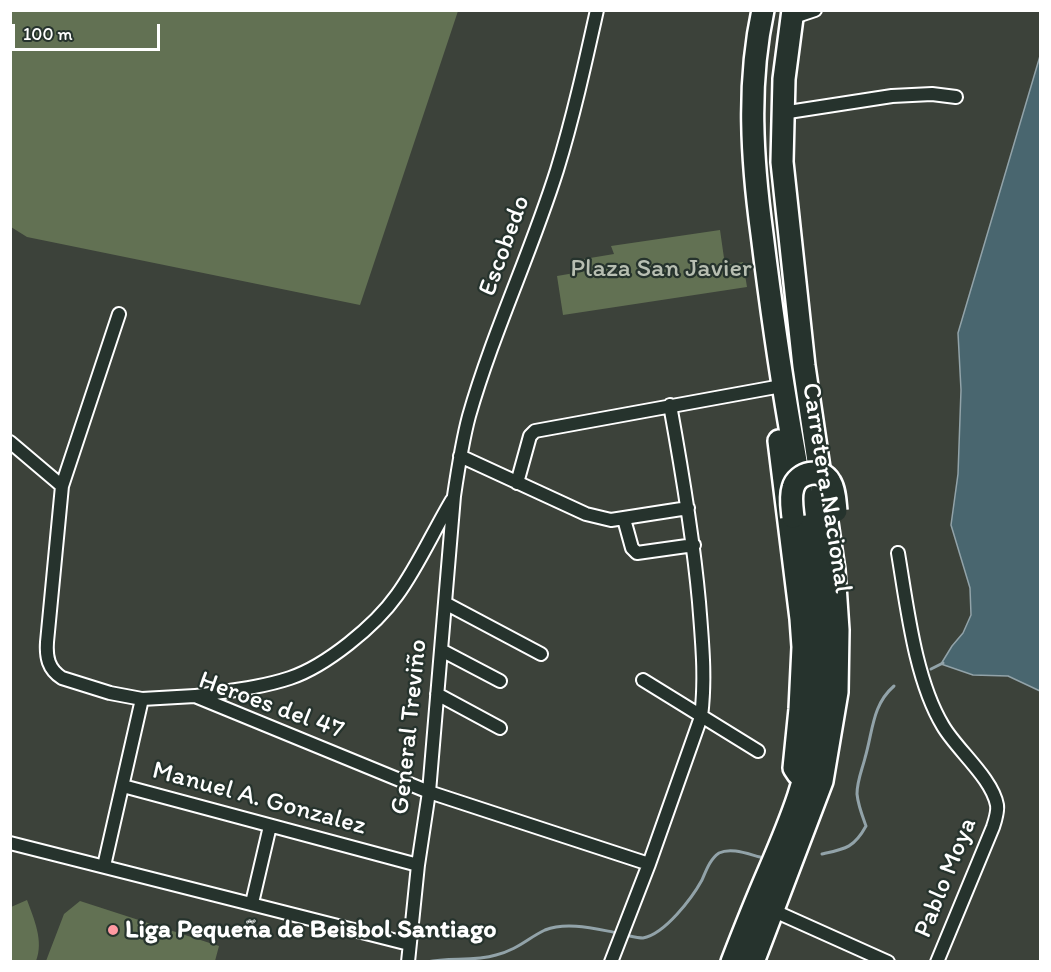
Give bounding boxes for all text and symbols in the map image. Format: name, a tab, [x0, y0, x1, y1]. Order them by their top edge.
scale bar	[15, 12, 164, 50]
text: 100 m	[23, 23, 73, 45]
street label: Escobedo	[472, 192, 538, 300]
park label: Plaza San Javier	[570, 253, 752, 285]
street label: Carretera Nacional	[794, 381, 858, 595]
street label: General Treviño	[385, 638, 435, 816]
street label: Heroes del 47	[194, 665, 348, 747]
street label: Manuel A. Gonzalez	[149, 755, 369, 843]
street label: Pablo Moya	[908, 814, 984, 942]
place label: Liga Pequeña de Beisbol Santiago	[125, 914, 497, 946]
marker: Liga Pequeña de Beisbol Santiago	[106, 923, 120, 937]

